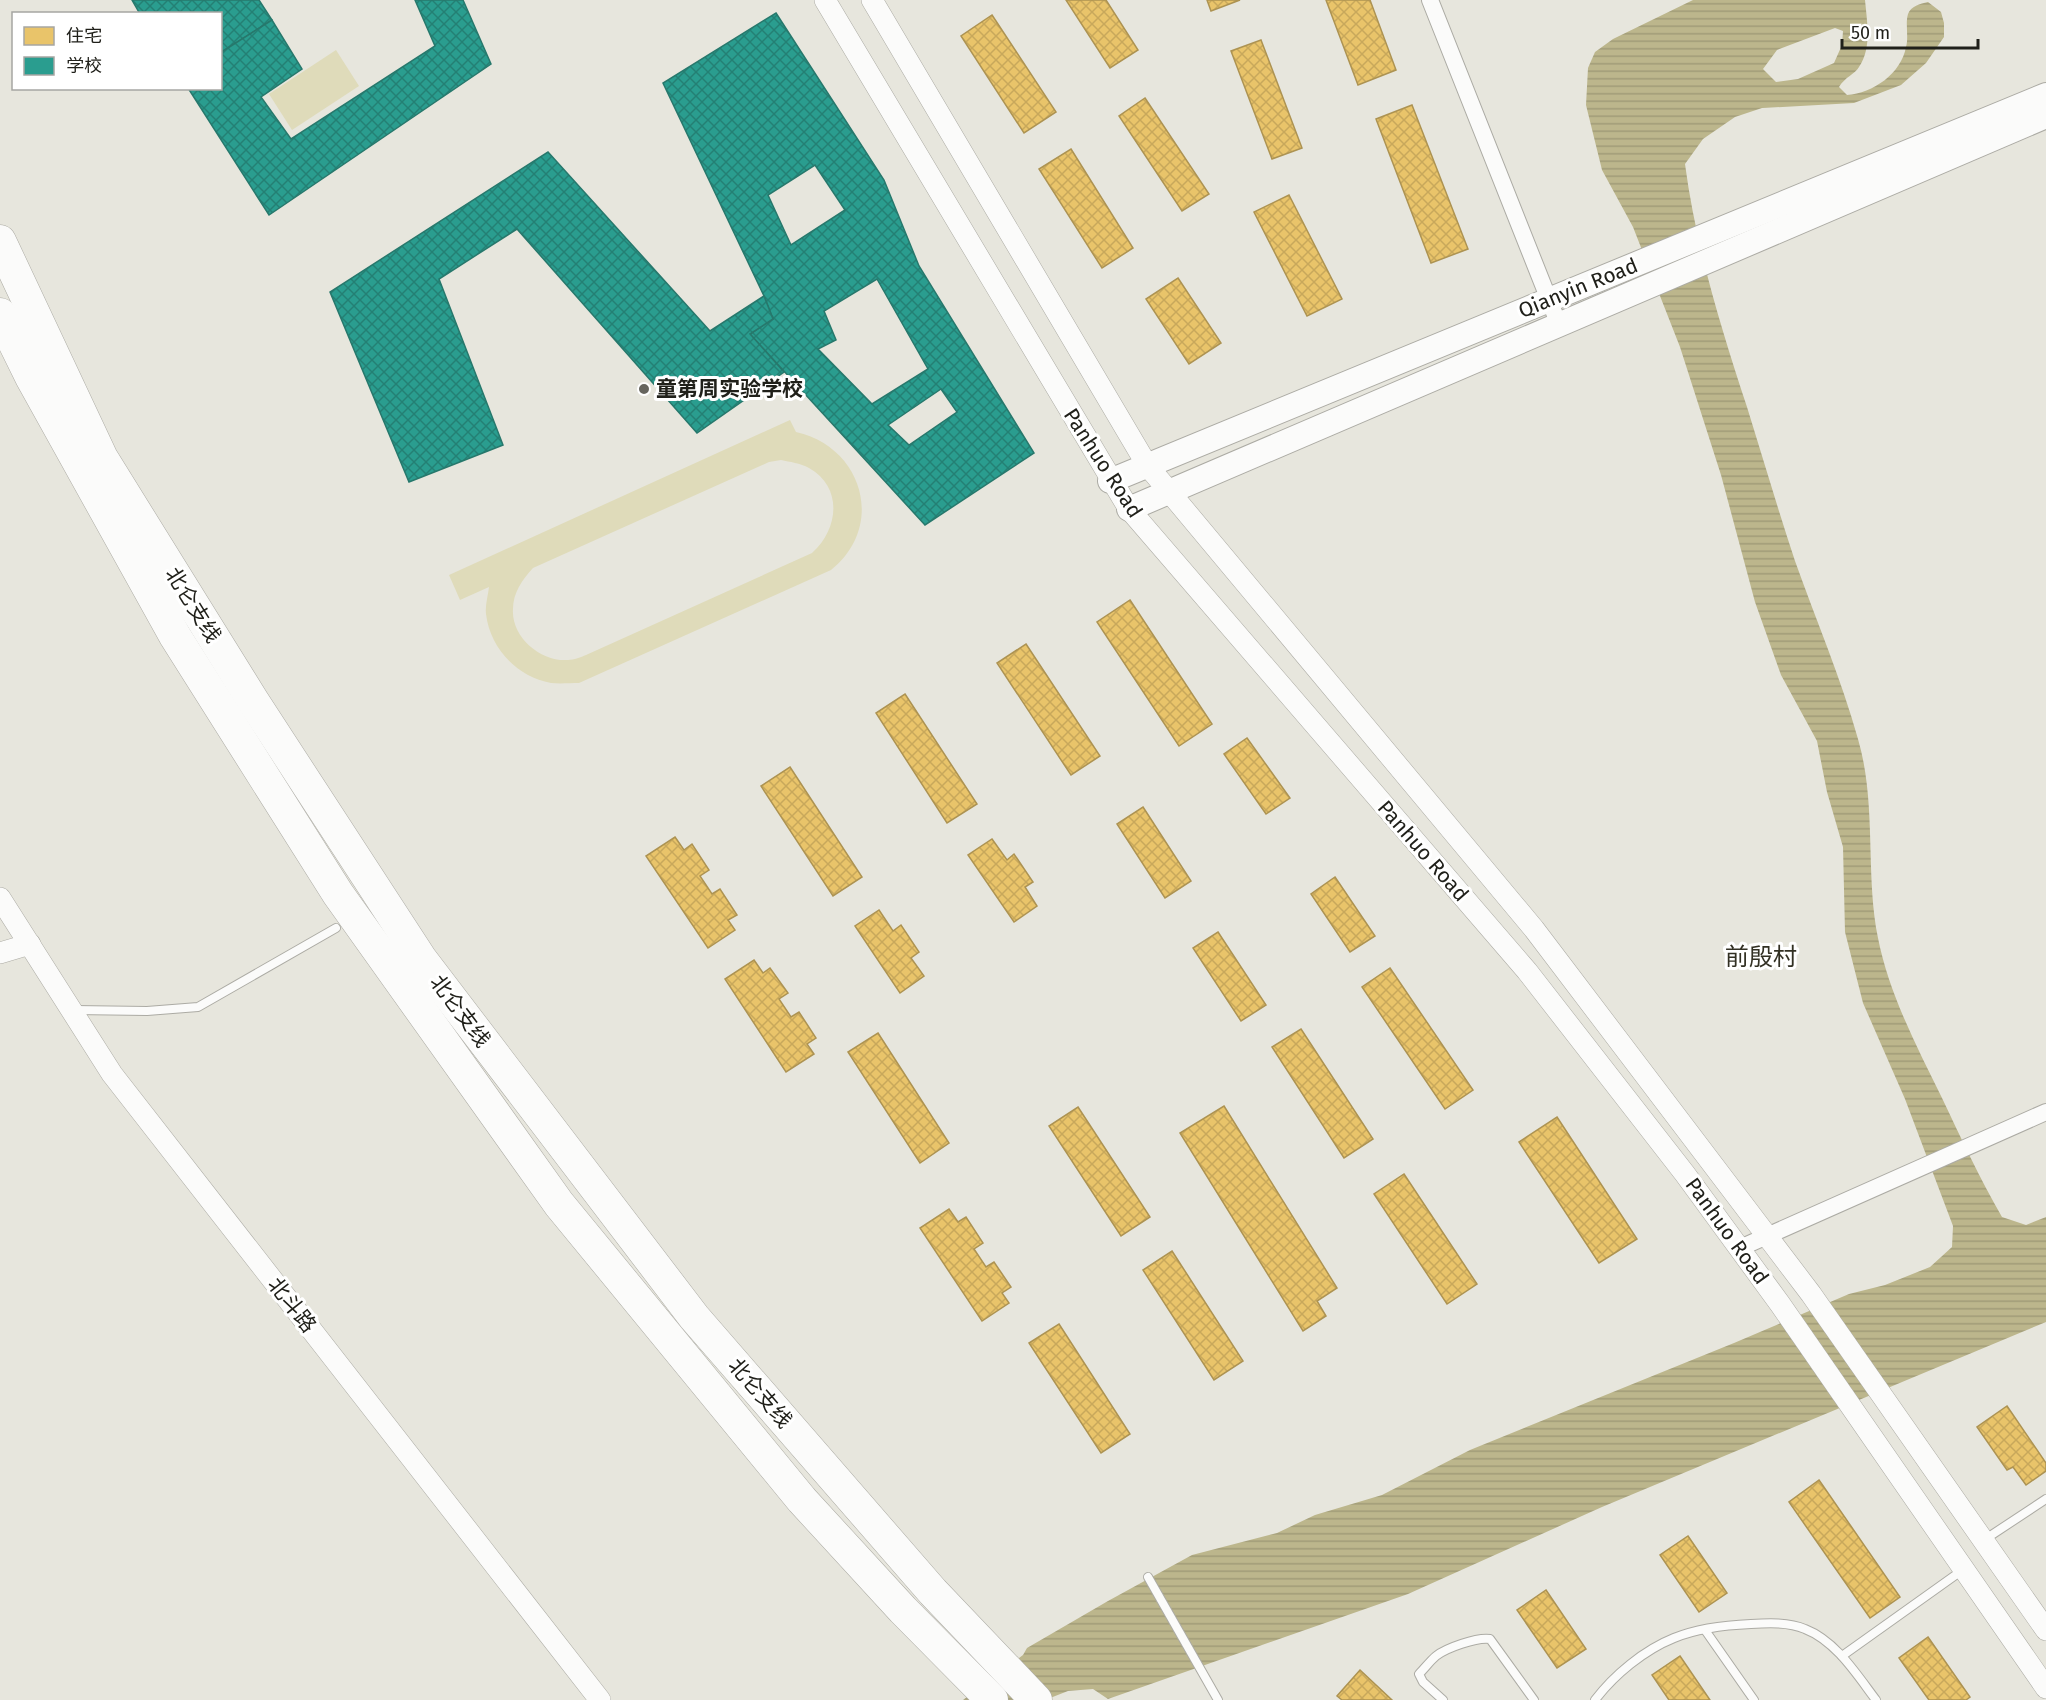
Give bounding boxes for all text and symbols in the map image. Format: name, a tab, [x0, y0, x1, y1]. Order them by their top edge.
legend	[12, 12, 222, 90]
scale bar	[1842, 12, 1978, 50]
text: 50 m	[1851, 22, 1890, 44]
text: 住宅	[66, 25, 102, 47]
text: 学校	[66, 55, 102, 77]
street label: Qianyin Road	[1514, 252, 1642, 324]
place label: 童第周实验学校	[656, 376, 803, 402]
marker: 童第周实验学校	[637, 382, 651, 396]
street label: Panhuo Road	[1058, 403, 1148, 523]
street label: 北仑支线	[160, 562, 226, 648]
street label: Panhuo Road	[1372, 795, 1474, 907]
district label: 前殷村	[1725, 943, 1797, 971]
street label: 北仑支线	[424, 970, 496, 1052]
street label: Panhuo Road	[1680, 1173, 1774, 1289]
street label: 北斗路	[262, 1272, 322, 1338]
street label: 北仑支线	[723, 1353, 797, 1433]

